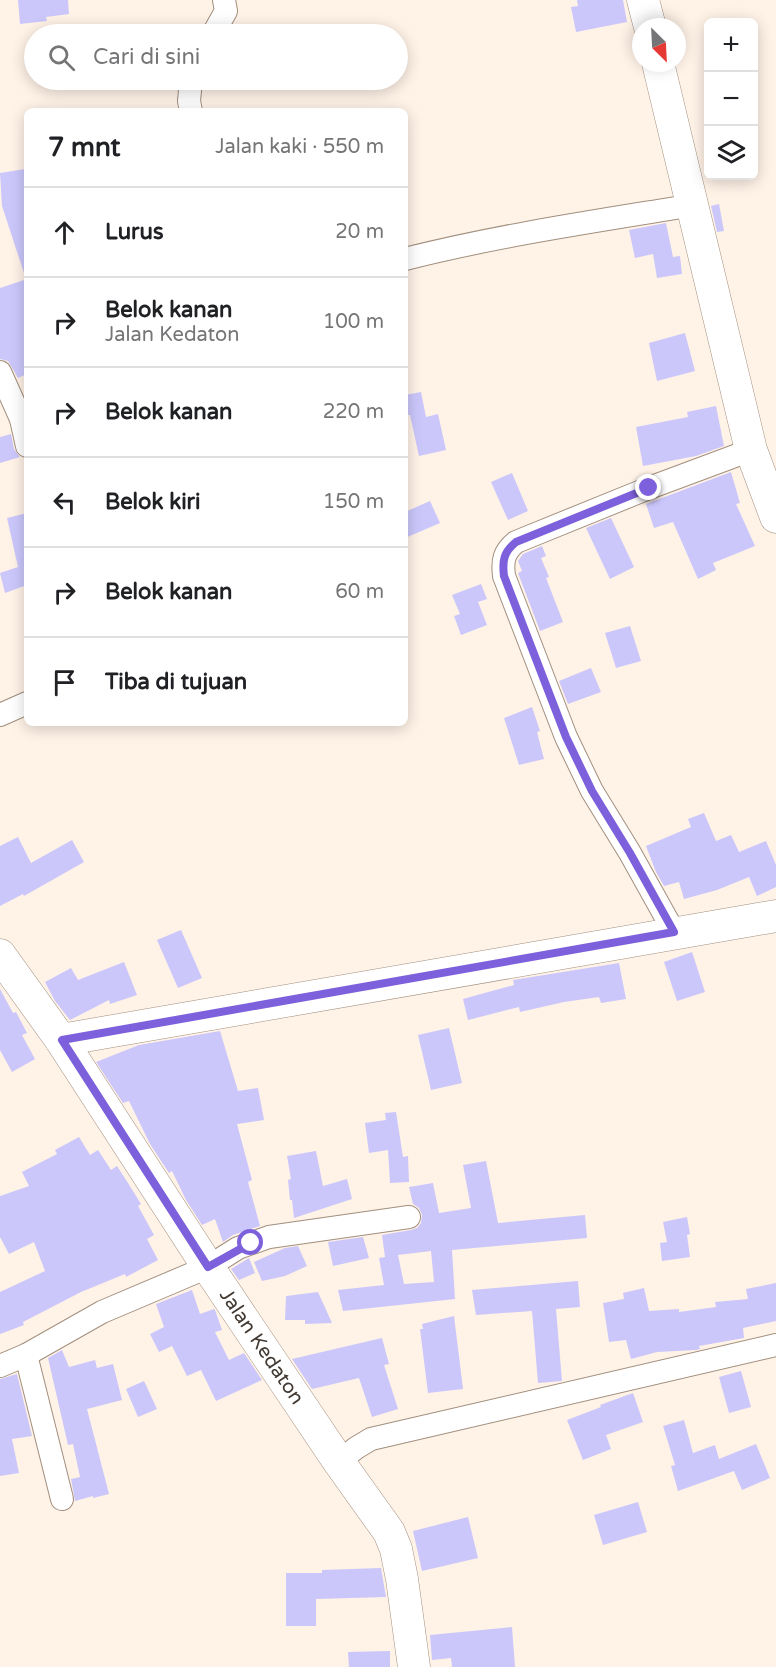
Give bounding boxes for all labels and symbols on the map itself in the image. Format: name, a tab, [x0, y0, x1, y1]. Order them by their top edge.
north arrow	[632, 18, 686, 72]
route end	[635, 474, 661, 500]
route start	[237, 1229, 263, 1255]
street label: Jalan Kedaton	[214, 1284, 309, 1409]

